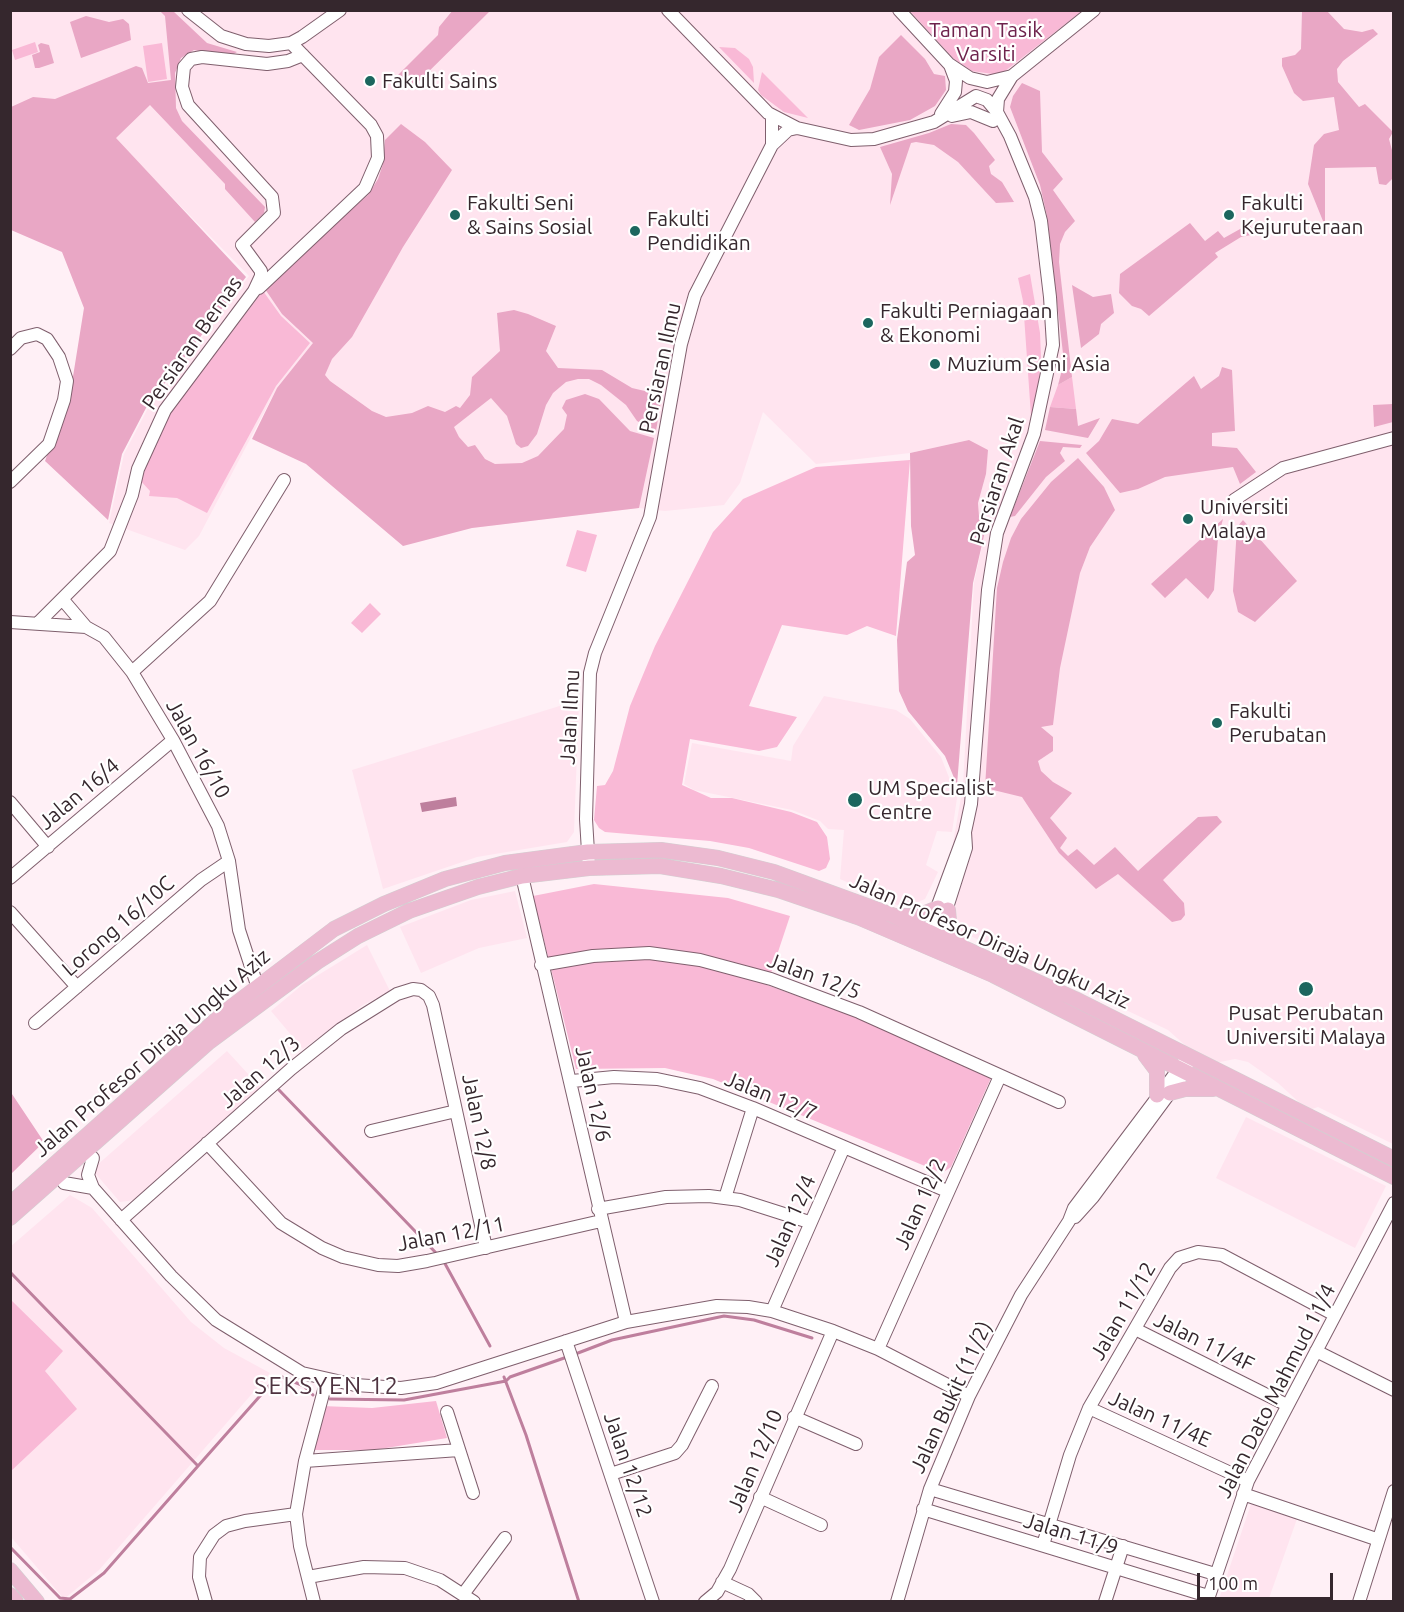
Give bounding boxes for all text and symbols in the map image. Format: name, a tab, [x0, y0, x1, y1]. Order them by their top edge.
park label: Taman Tasik Varsiti	[929, 17, 1043, 67]
place label: Fakulti Sains	[382, 68, 497, 94]
marker: Fakulti Sains	[363, 74, 377, 88]
place label: Fakulti Seni & Sains Sosial	[467, 190, 592, 240]
place label: Fakulti Kejuruteraan	[1241, 190, 1363, 240]
place label: Fakulti Pendidikan	[647, 206, 751, 256]
marker: Fakulti Seni & Sains Sosial	[448, 208, 462, 222]
marker: Fakulti Kejuruteraan	[1222, 208, 1236, 222]
marker: Fakulti Pendidikan	[628, 224, 642, 238]
street label: Persiaran Bernas	[137, 271, 247, 415]
place label: Fakulti Perniagaan & Ekonomi	[880, 298, 1053, 348]
street label: Persiaran Ilmu	[634, 300, 686, 436]
marker: Fakulti Perniagaan & Ekonomi	[861, 316, 875, 330]
place label: Muzium Seni Asia	[947, 351, 1110, 377]
marker: Muzium Seni Asia	[928, 357, 942, 371]
street label: Persiaran Akal	[965, 414, 1029, 548]
place label: Universiti Malaya	[1200, 494, 1289, 544]
marker: Universiti Malaya	[1181, 512, 1195, 526]
street label: Jalan Ilmu	[555, 669, 585, 765]
street label: Jalan 16/10	[160, 695, 236, 803]
place label: Fakulti Perubatan	[1229, 698, 1327, 748]
marker: Fakulti Perubatan	[1210, 716, 1224, 730]
street label: Jalan 16/4	[34, 753, 124, 835]
place label: UM Specialist Centre	[868, 775, 994, 825]
marker: UM Specialist Centre	[846, 791, 864, 809]
street label: Jalan Profesor Diraja Ungku Aziz	[846, 868, 1134, 1014]
street label: Lorong 16/10C	[57, 871, 179, 981]
street label: Jalan Profesor Diraja Ungku Aziz	[29, 944, 275, 1162]
street label: Jalan 12/5	[764, 947, 864, 1005]
marker: Pusat Perubatan Universiti Malaya	[1297, 980, 1315, 998]
place label: Pusat Perubatan Universiti Malaya	[1226, 1000, 1386, 1050]
street label: Jalan 12/3	[215, 1030, 305, 1114]
street label: Jalan 12/6	[570, 1044, 616, 1144]
street label: Jalan 12/7	[721, 1066, 821, 1126]
street label: Jalan 12/8	[457, 1072, 501, 1172]
street label: Jalan 12/2	[889, 1154, 951, 1254]
street label: Jalan 12/4	[759, 1171, 821, 1271]
street label: Jalan 12/11	[395, 1211, 507, 1257]
street label: Jalan 11/12	[1085, 1257, 1161, 1365]
street label: Jalan Dato Mahmud 11/4	[1211, 1280, 1341, 1502]
street label: Jalan 11/4F	[1150, 1307, 1258, 1377]
street label: Jalan Bukit (11/2)	[905, 1317, 997, 1477]
district label: SEKSYEN 12	[254, 1372, 400, 1400]
street label: Jalan 11/4E	[1105, 1385, 1215, 1453]
street label: Jalan 12/10	[722, 1406, 788, 1516]
street label: Jalan 12/12	[598, 1409, 658, 1521]
street label: Jalan 11/9	[1021, 1508, 1121, 1560]
scale bar	[1200, 1561, 1336, 1599]
text: 100 m	[1208, 1573, 1258, 1593]

